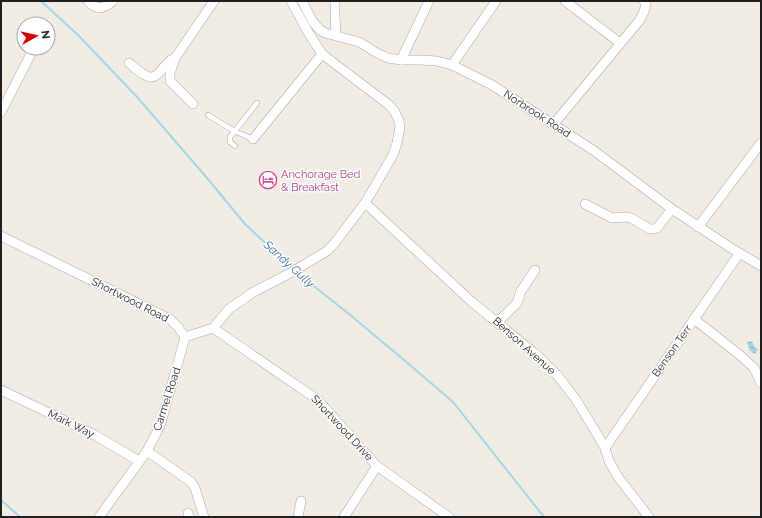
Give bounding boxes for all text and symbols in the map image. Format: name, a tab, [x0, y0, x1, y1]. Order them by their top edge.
north arrow	[16, 16, 56, 56]
text: N	[38, 30, 52, 40]
street label: Norbrook Road	[501, 87, 573, 141]
place label: Anchorage Bed & Breakfast	[281, 168, 361, 194]
hotel icon: Anchorage Bed & Breakfast	[258, 170, 278, 190]
water label: Sandy Gully	[260, 237, 318, 291]
street label: Shortwood Road	[89, 275, 171, 325]
street label: Benson Avenue	[490, 315, 558, 378]
street label: Benson Terr	[649, 322, 695, 380]
street label: Carmel Road	[151, 366, 183, 432]
street label: Shortwood Drive	[308, 393, 376, 464]
street label: Mark Way	[45, 407, 97, 441]

